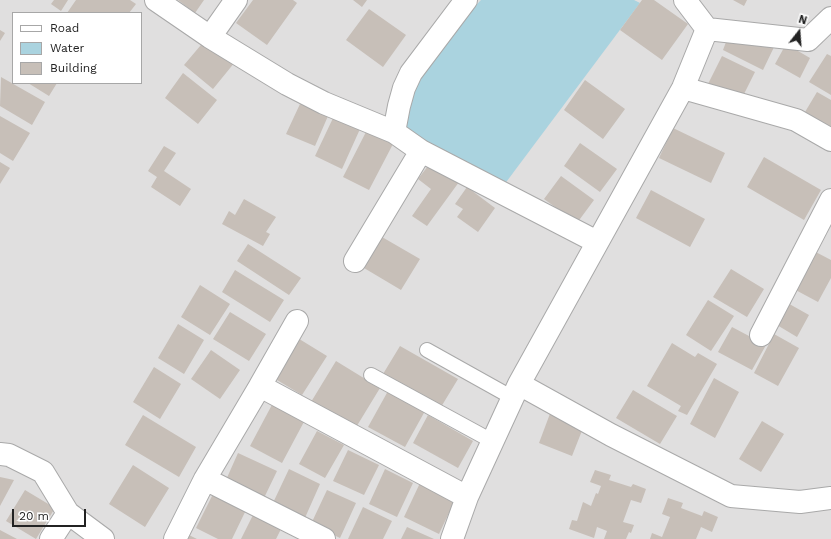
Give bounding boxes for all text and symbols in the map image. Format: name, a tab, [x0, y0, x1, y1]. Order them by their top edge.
legend	[12, 12, 142, 84]
north arrow	[779, 12, 819, 52]
text: N	[797, 13, 808, 27]
text: Road	[50, 21, 79, 35]
text: Water	[50, 41, 84, 55]
text: Building	[50, 61, 97, 75]
scale bar	[14, 501, 88, 527]
text: 20 m	[19, 509, 49, 523]

